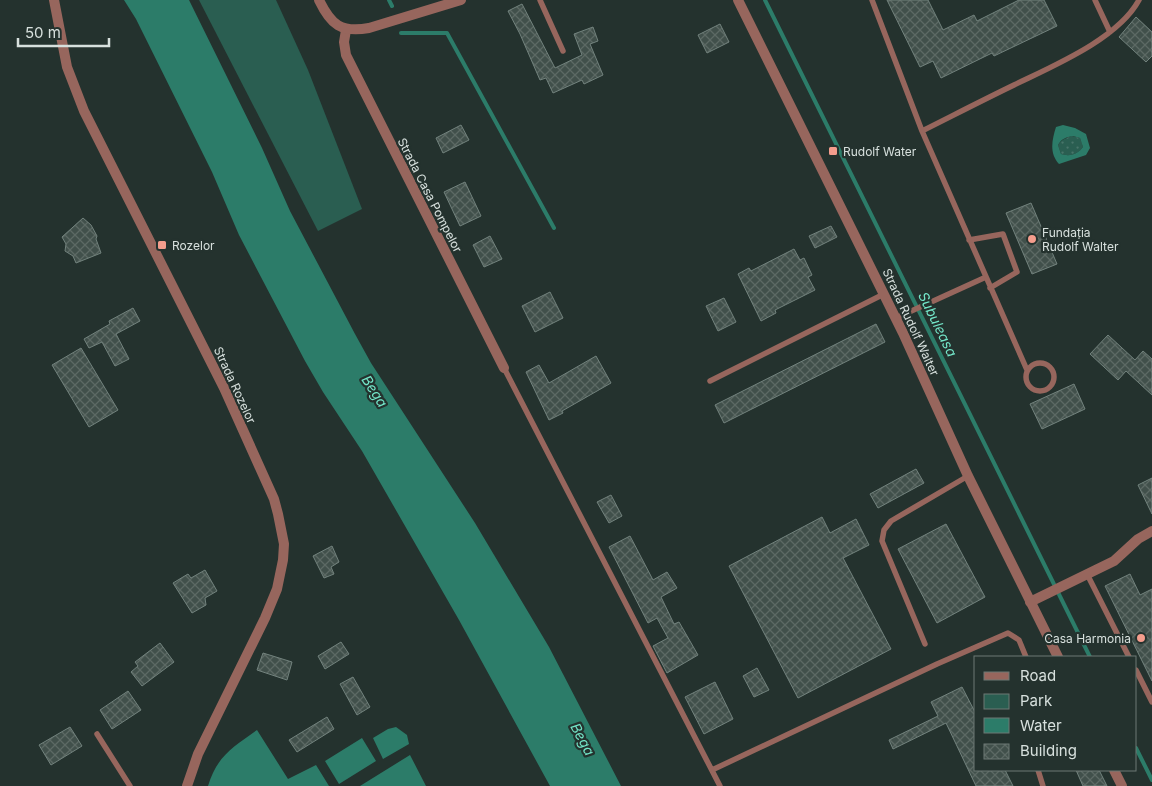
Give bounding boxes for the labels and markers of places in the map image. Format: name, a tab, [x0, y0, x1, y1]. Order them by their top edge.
place label: Rudolf Water	[843, 144, 917, 159]
marker: Rudolf Water	[827, 145, 839, 157]
place label: Fundația Rudolf Walter	[1042, 225, 1119, 254]
marker: Fundația Rudolf Walter	[1026, 233, 1038, 245]
place label: Rozelor	[172, 238, 215, 253]
marker: Rozelor	[156, 239, 168, 251]
place label: Casa Harmonia	[1044, 631, 1131, 646]
marker: Casa Harmonia	[1135, 632, 1147, 644]

